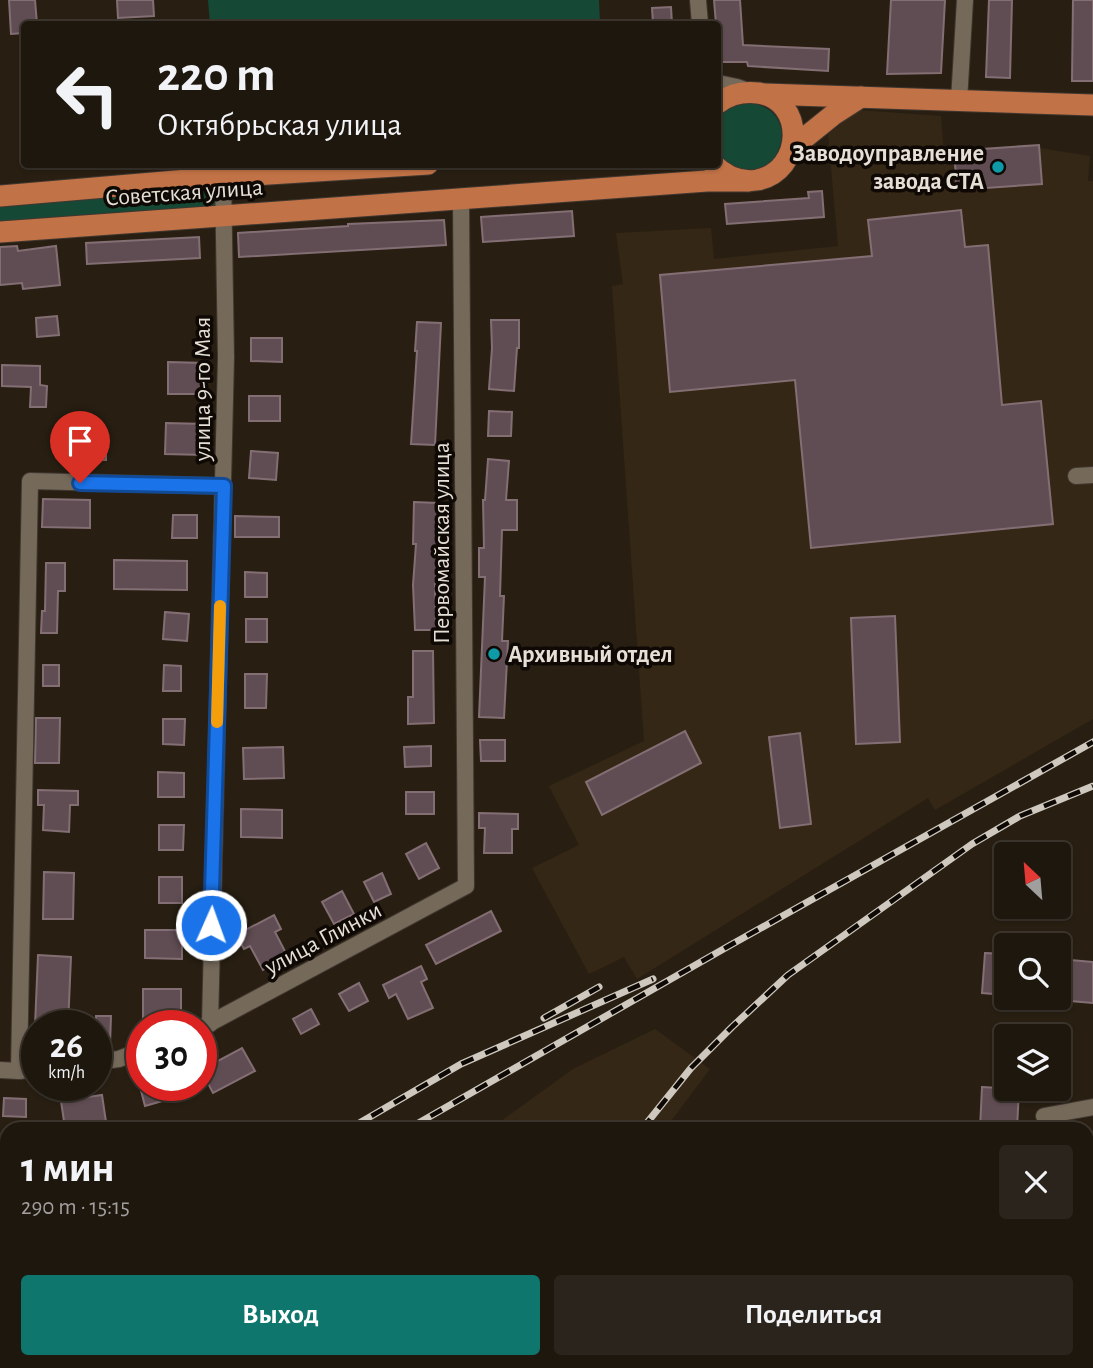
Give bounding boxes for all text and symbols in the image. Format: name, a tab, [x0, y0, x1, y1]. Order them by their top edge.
icon: left	[42, 49, 133, 140]
text: 220 m	[157, 51, 276, 100]
text: Октябрьская улица	[157, 109, 402, 141]
place label: Заводоуправление завода СТА	[792, 142, 984, 194]
marker: Заводоуправление завода СТА	[990, 159, 1006, 175]
street label: Советская улица	[104, 176, 264, 210]
street label: улица 9-го Мая	[191, 317, 215, 462]
pin	[50, 411, 110, 483]
icon: arrive	[61, 422, 99, 460]
street label: Первомайская улица	[430, 442, 454, 644]
place label: Архивный отдел	[508, 643, 673, 667]
marker: Архивный отдел	[486, 646, 502, 662]
north arrow	[994, 842, 1071, 919]
map controls	[994, 842, 1071, 1101]
position arrow	[174, 888, 248, 962]
street label: улица Глинки	[260, 898, 386, 980]
button: search	[994, 933, 1071, 1010]
speed limit sign: 30	[126, 1010, 217, 1101]
button: layers	[994, 1024, 1071, 1101]
text: 26	[50, 1029, 83, 1064]
text: km/h	[48, 1064, 85, 1082]
button: close	[999, 1145, 1073, 1219]
text: 1 мин	[21, 1147, 115, 1189]
text: 290 m · 15:15	[21, 1196, 130, 1219]
button: Выход	[21, 1275, 540, 1355]
button: Поделиться	[554, 1275, 1073, 1355]

